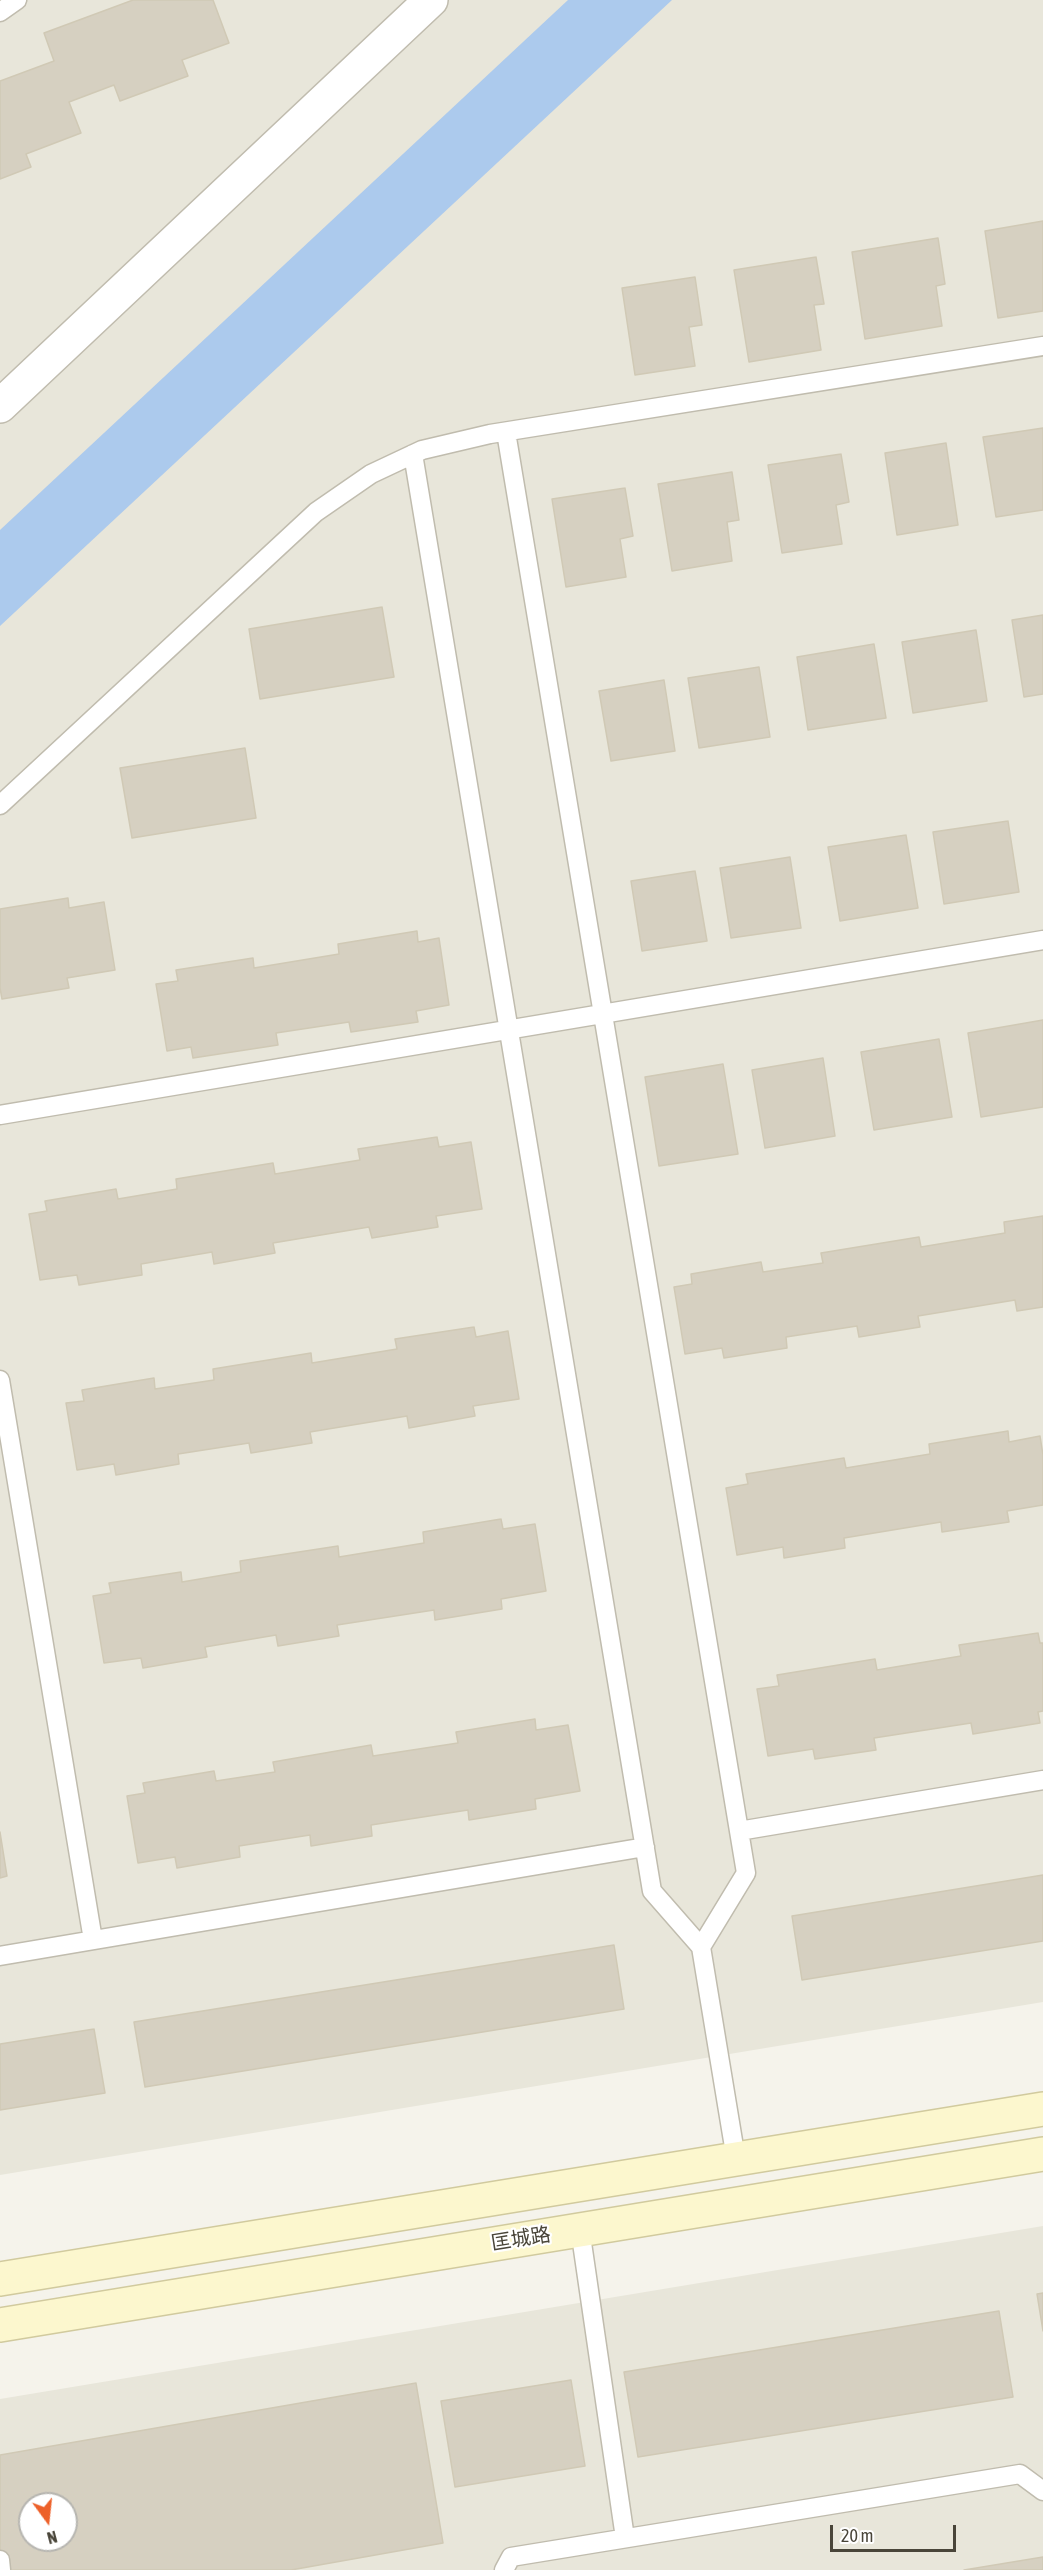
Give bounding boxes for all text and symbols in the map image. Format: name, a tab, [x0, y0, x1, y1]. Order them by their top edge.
street label: 匡城路	[489, 2222, 553, 2256]
north arrow	[18, 2492, 78, 2552]
scale bar	[833, 2513, 959, 2551]
text: 20 m	[841, 2525, 873, 2546]
text: N	[45, 2528, 59, 2547]

